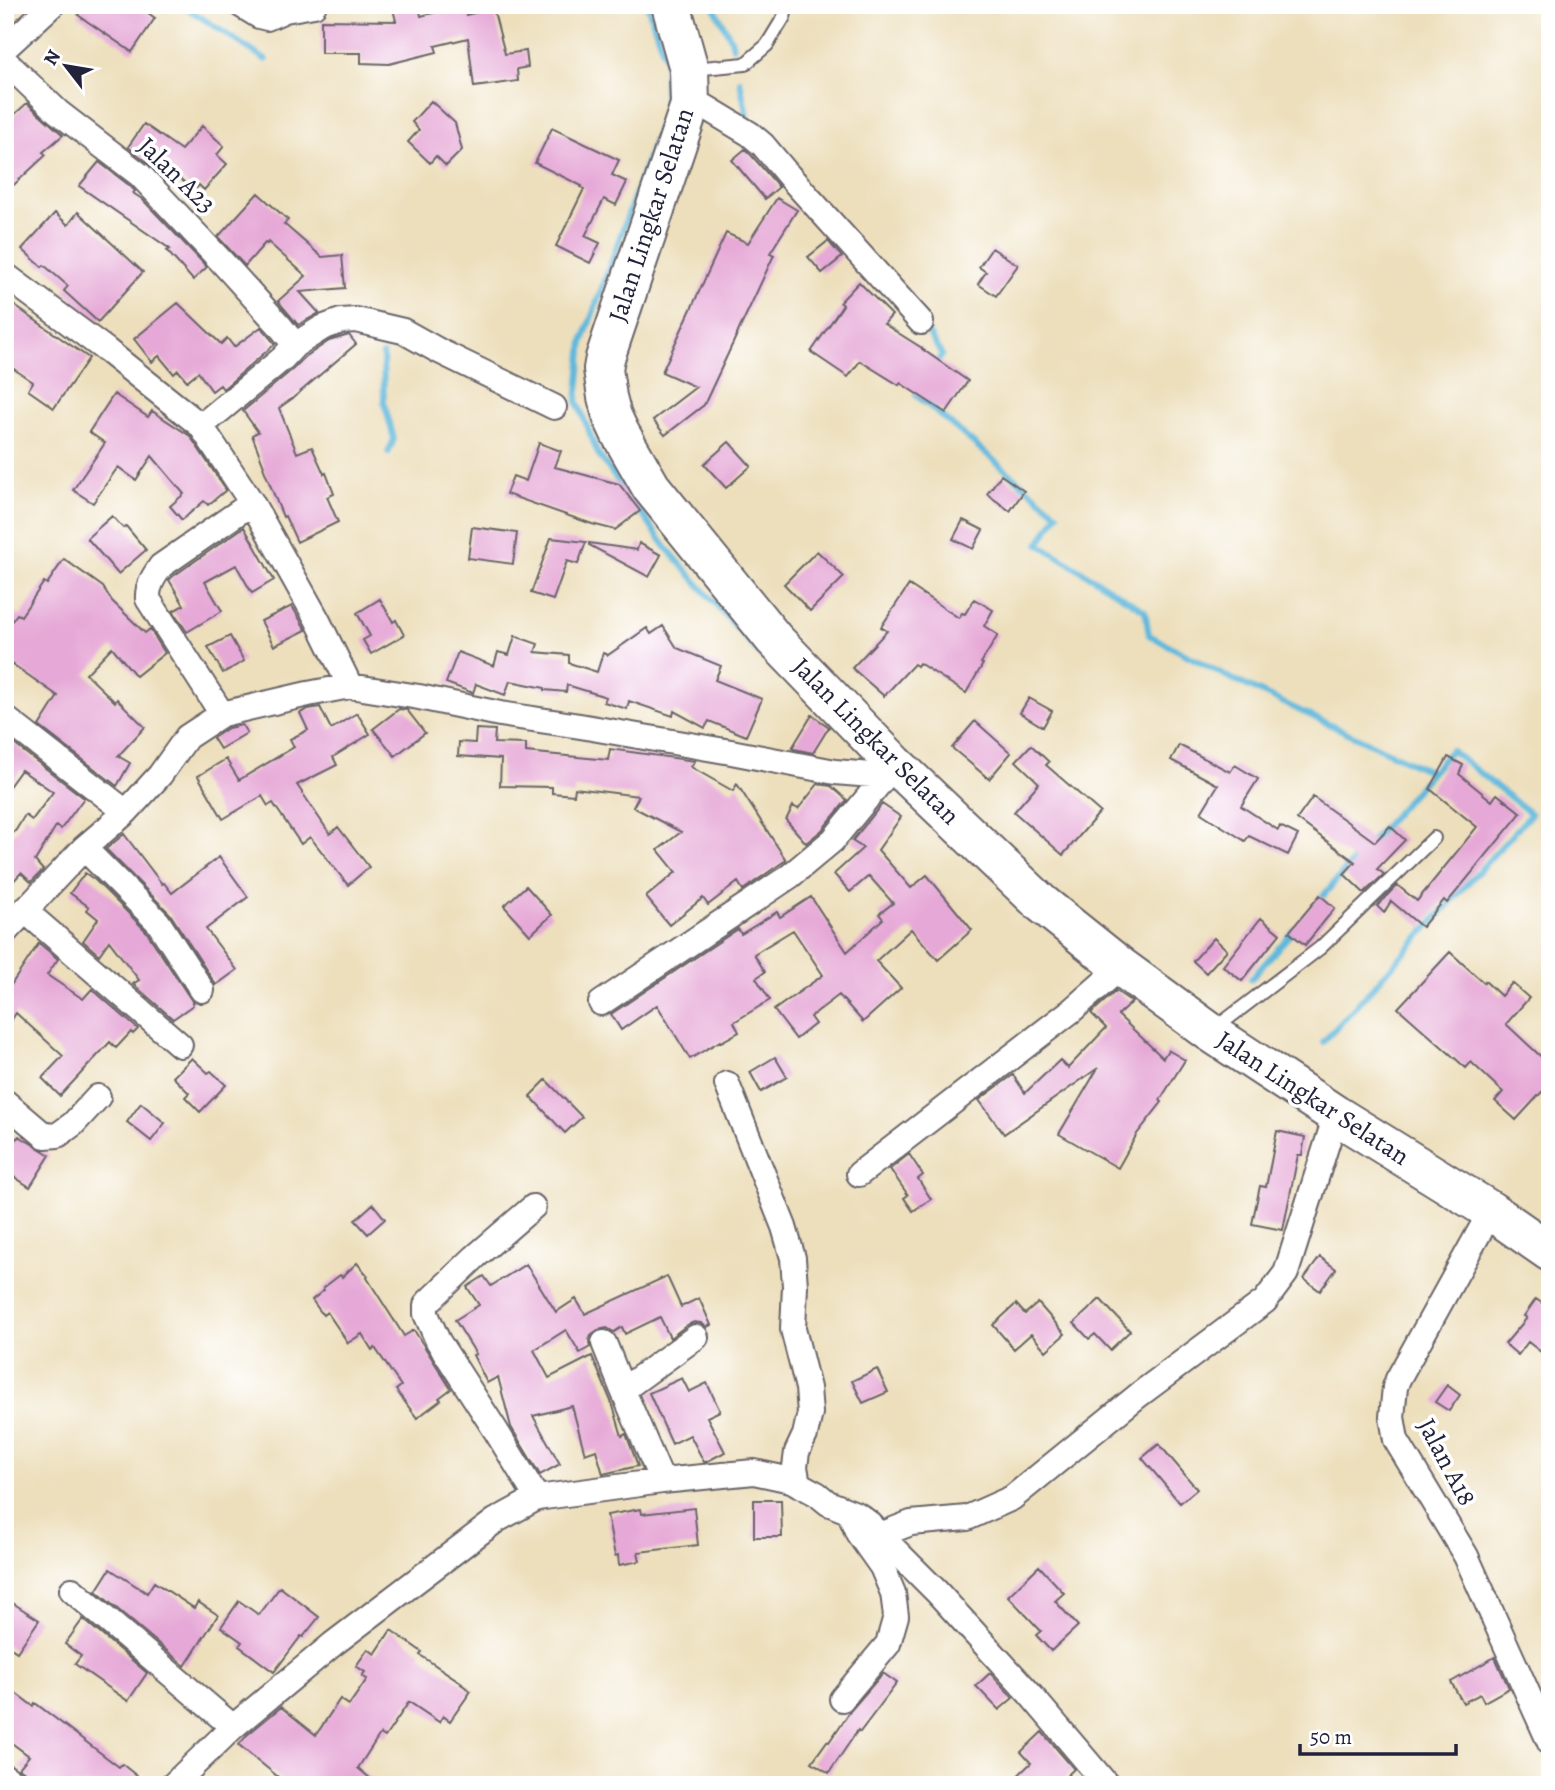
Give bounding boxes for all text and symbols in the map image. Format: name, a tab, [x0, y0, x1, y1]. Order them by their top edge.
north arrow	[32, 32, 102, 102]
text: N	[38, 45, 67, 70]
street label: Jalan Lingkar Selatan	[600, 103, 702, 327]
street label: Jalan A23	[130, 129, 224, 221]
street label: Jalan Lingkar Selatan	[785, 650, 967, 832]
street label: Jalan Lingkar Selatan	[1210, 1022, 1416, 1174]
street label: Jalan A18	[1409, 1412, 1485, 1512]
scale bar	[1300, 1713, 1455, 1757]
text: 50 m	[1310, 1723, 1352, 1751]

